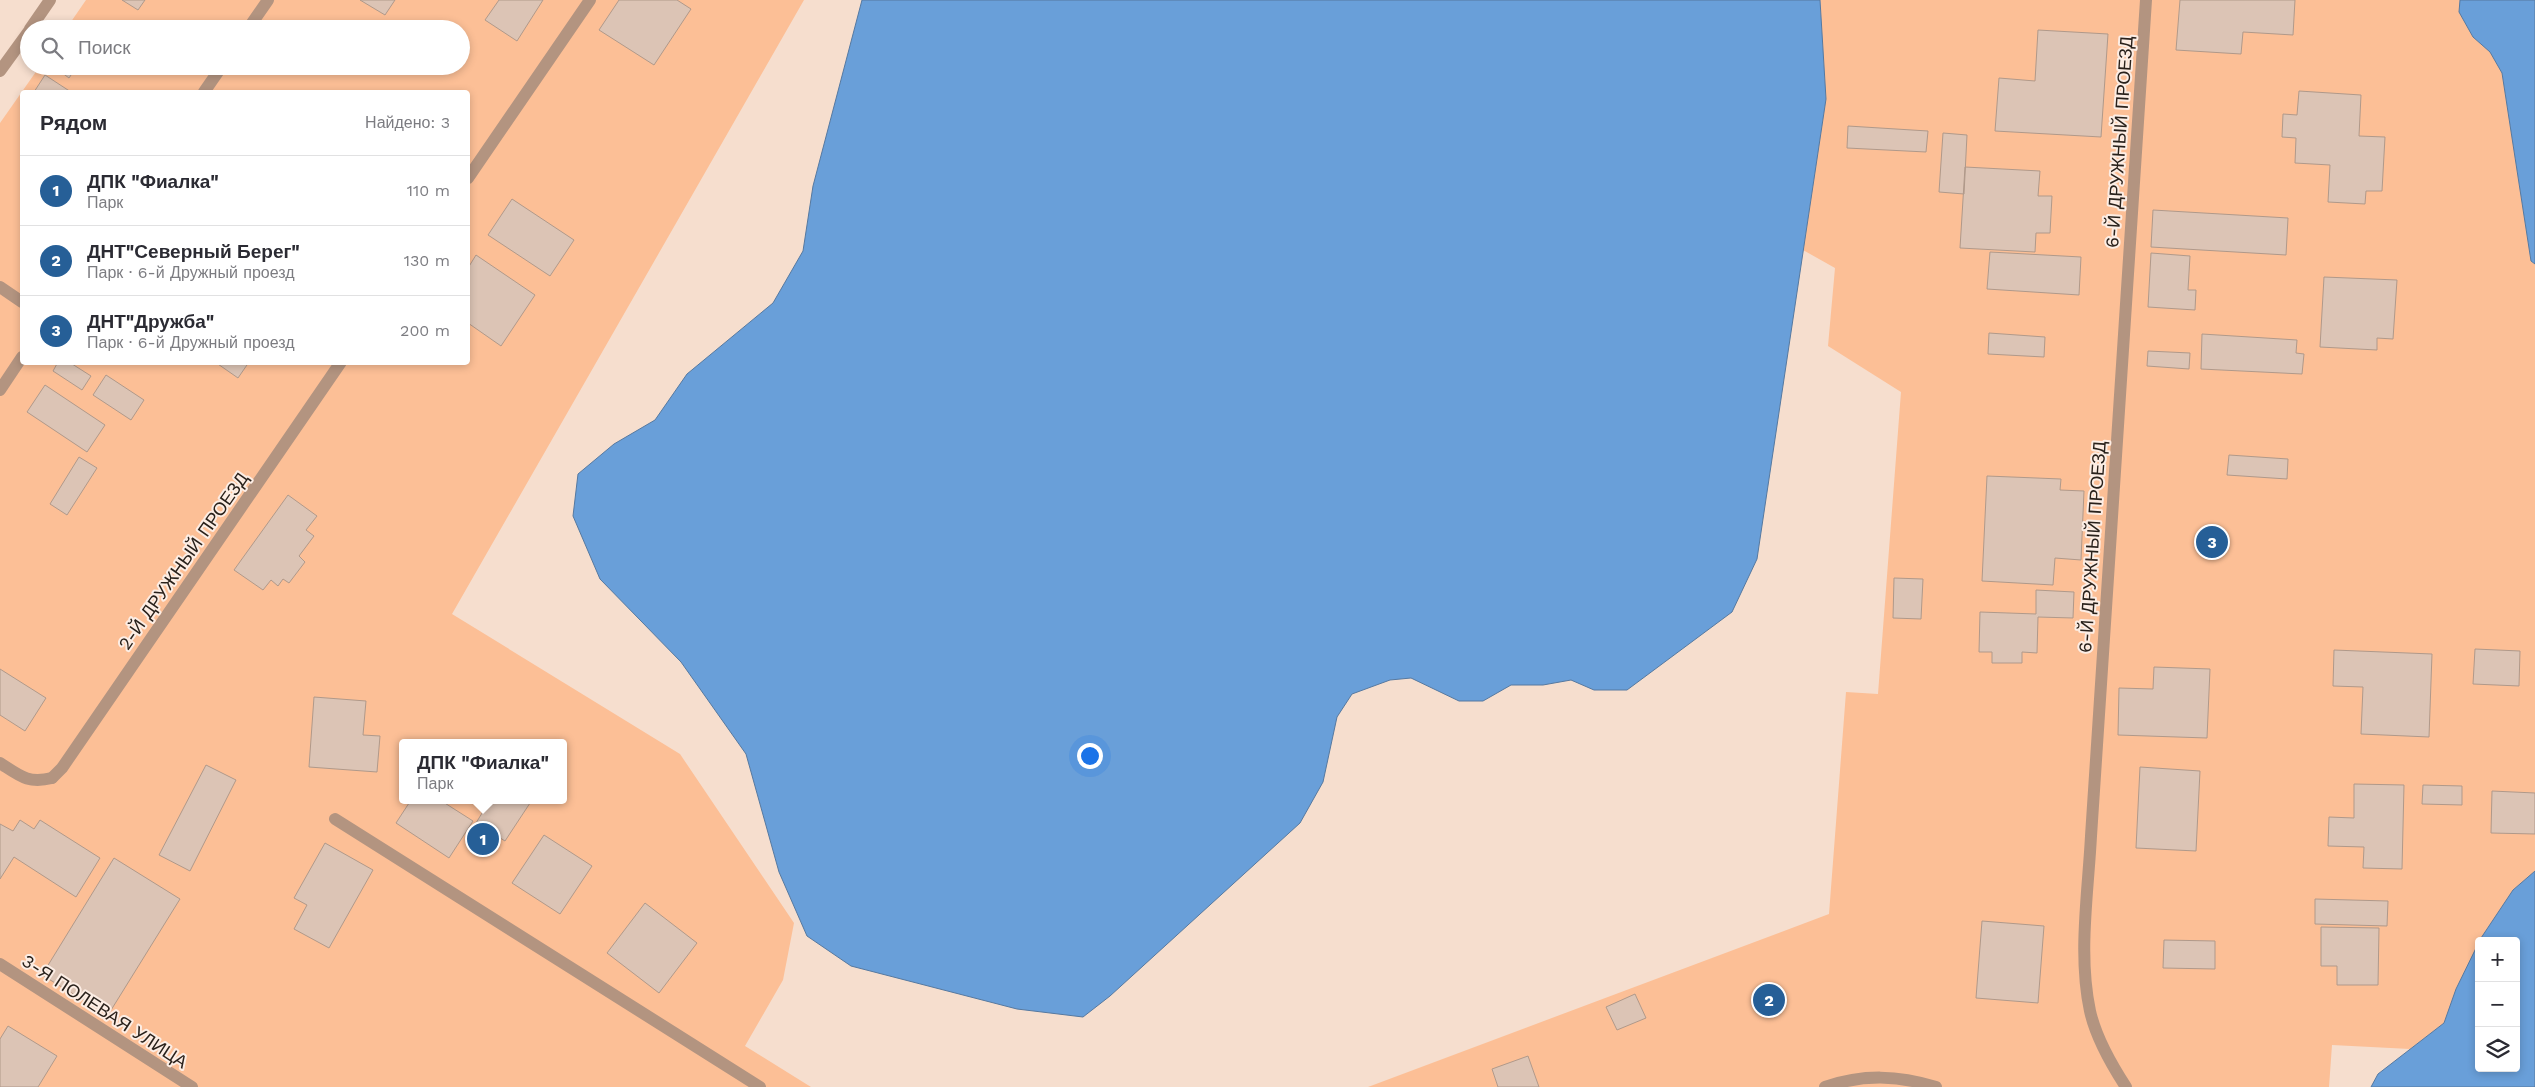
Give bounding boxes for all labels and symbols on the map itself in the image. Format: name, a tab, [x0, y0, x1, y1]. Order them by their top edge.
street label: 6-Й ДРУЖНЫЙ ПРОЕЗД	[2101, 35, 2137, 249]
street label: 6-Й ДРУЖНЫЙ ПРОЕЗД	[2074, 440, 2110, 654]
street label: 2-Й ДРУЖНЫЙ ПРОЕЗД	[114, 468, 252, 654]
pin: 3	[2196, 523, 2228, 561]
your location	[1077, 743, 1103, 769]
pin: 1	[467, 820, 499, 858]
street label: 3-Я ПОЛЕВАЯ УЛИЦА	[18, 950, 192, 1072]
pin: 2	[1753, 981, 1785, 1019]

